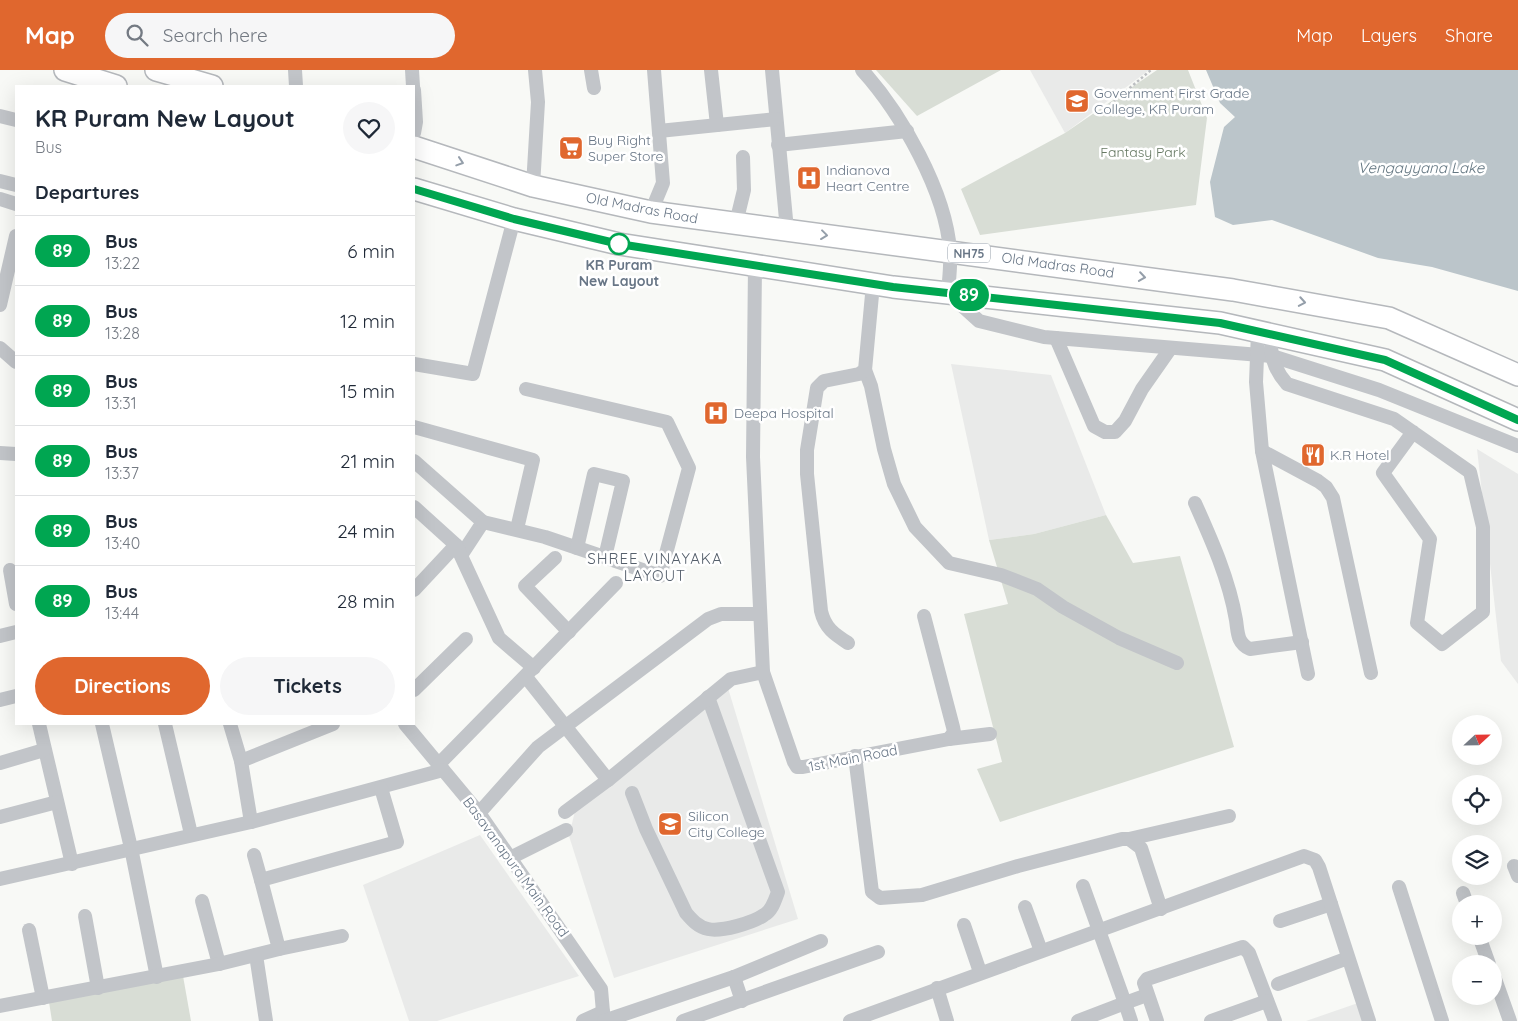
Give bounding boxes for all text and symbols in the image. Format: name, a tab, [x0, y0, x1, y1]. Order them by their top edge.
search box	[105, 13, 455, 58]
text: Map	[25, 20, 75, 50]
icon: search	[123, 21, 151, 49]
text: Search here	[163, 23, 268, 47]
text: Map	[1296, 24, 1333, 47]
text: Layers	[1361, 24, 1417, 47]
text: Share	[1445, 24, 1493, 47]
place label: Government First Grade College, KR Puram	[1094, 84, 1250, 118]
school or university icon: Government First Grade College, KR Puram	[1064, 88, 1090, 114]
button: heart	[343, 102, 395, 154]
text: KR Puram New Layout	[35, 103, 295, 133]
place label: Buy Right Super Store	[588, 131, 664, 165]
supermarket icon: Buy Right Super Store	[558, 135, 584, 161]
text: Bus	[35, 137, 62, 157]
park label: Fantasy Park	[1100, 143, 1186, 161]
one-way arrow	[455, 156, 464, 166]
water label: Vengayyana Lake	[1358, 158, 1485, 177]
place label: Indianova Heart Centre	[826, 161, 909, 195]
hospital icon: Indianova Heart Centre	[796, 165, 822, 191]
text: Departures	[35, 180, 139, 204]
street label: Old Madras Road	[585, 188, 699, 228]
text: Bus	[105, 229, 138, 253]
one-way arrow	[821, 229, 829, 240]
marker: KR Puram New Layout	[608, 233, 630, 255]
text: 89	[52, 239, 73, 262]
text: 6 min	[347, 239, 395, 263]
road number: NH75	[948, 244, 990, 262]
street label: Old Madras Road	[1001, 248, 1115, 282]
text: 13:22	[105, 253, 140, 273]
place label: KR Puram New Layout	[579, 256, 660, 290]
one-way arrow	[1138, 271, 1146, 282]
line badge: 89	[946, 279, 992, 311]
text: 89	[959, 283, 979, 306]
one-way arrow	[1298, 297, 1306, 307]
text: Bus	[105, 299, 138, 323]
text: 89	[52, 309, 73, 332]
text: 12 min	[340, 309, 395, 333]
text: 13:28	[105, 323, 140, 343]
text: Bus	[105, 369, 138, 393]
text: 89	[52, 379, 73, 402]
text: 15 min	[340, 379, 395, 403]
text: 13:31	[105, 393, 137, 413]
hospital icon: Deepa Hospital	[703, 400, 729, 426]
place label: Deepa Hospital	[734, 404, 834, 422]
text: Bus	[105, 439, 138, 463]
restaurant icon: K.R Hotel	[1300, 442, 1326, 468]
place label: K.R Hotel	[1330, 446, 1390, 464]
text: 89	[52, 449, 73, 472]
text: 21 min	[340, 449, 395, 473]
text: 13:37	[105, 463, 139, 483]
text: Bus	[105, 509, 138, 533]
text: 89	[52, 519, 73, 542]
text: 24 min	[337, 519, 395, 543]
text: 13:40	[105, 533, 140, 553]
district label: SHREE VINAYAKA LAYOUT	[587, 549, 723, 585]
text: Bus	[105, 579, 138, 603]
text: 89	[52, 589, 73, 612]
text: 28 min	[337, 589, 395, 613]
text: 13:44	[105, 603, 139, 623]
button: Directions	[35, 657, 210, 715]
button: Tickets	[220, 657, 395, 715]
north arrow	[1452, 715, 1502, 765]
map controls	[1452, 715, 1502, 1005]
street label: 1st Main Road	[807, 741, 899, 775]
button: locate	[1452, 775, 1502, 825]
street label: Basavanapura Main Road	[459, 793, 573, 941]
place label: Silicon City College	[688, 807, 765, 841]
school or university icon: Silicon City College	[657, 811, 683, 837]
button: layers	[1452, 835, 1502, 885]
button: +	[1452, 895, 1502, 945]
button: −	[1452, 955, 1502, 1005]

